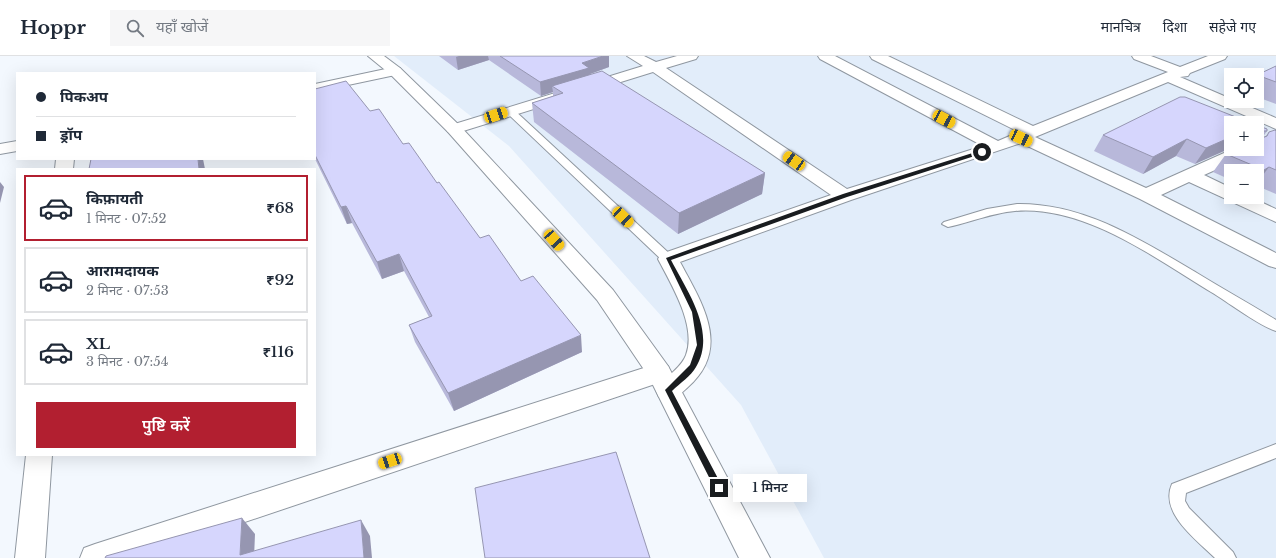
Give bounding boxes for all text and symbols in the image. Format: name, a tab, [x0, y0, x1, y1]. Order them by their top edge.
search box	[110, 10, 390, 46]
text: Hoppr	[20, 16, 86, 39]
icon: search	[124, 17, 146, 39]
text: यहाँ खोजें	[156, 17, 208, 36]
text: मानचित्र	[1101, 18, 1141, 36]
text: दिशा	[1163, 18, 1187, 36]
text: सहेजे गए	[1209, 18, 1256, 36]
map controls	[1224, 68, 1264, 204]
button: locate	[1224, 68, 1264, 108]
text: पिकअप	[60, 87, 108, 106]
car	[483, 106, 509, 124]
car	[931, 108, 957, 130]
button: +	[1224, 116, 1264, 156]
text: ड्रॉप	[60, 125, 82, 144]
car	[1008, 127, 1034, 149]
route start	[973, 143, 991, 161]
car	[781, 149, 807, 173]
button: −	[1224, 164, 1264, 204]
text: किफ़ायती	[86, 189, 143, 208]
icon: car	[38, 190, 74, 226]
text: ₹68	[266, 198, 294, 217]
car	[610, 204, 636, 230]
text: 1 मिनट · 07:52	[86, 210, 167, 227]
car	[542, 227, 566, 253]
text: आरामदायक	[86, 261, 159, 280]
icon: car	[38, 262, 74, 298]
text: ₹92	[266, 270, 294, 289]
text: 2 मिनट · 07:53	[86, 282, 169, 299]
icon: car	[38, 334, 74, 370]
text: XL	[86, 334, 110, 353]
text: ₹116	[262, 342, 294, 361]
text: 3 मिनट · 07:54	[86, 353, 168, 370]
button: पुष्टि करें	[36, 402, 296, 448]
car	[377, 452, 403, 470]
callout: 1 मिनट	[733, 474, 807, 502]
route end	[710, 479, 728, 497]
text: 1 मिनट	[752, 479, 788, 496]

